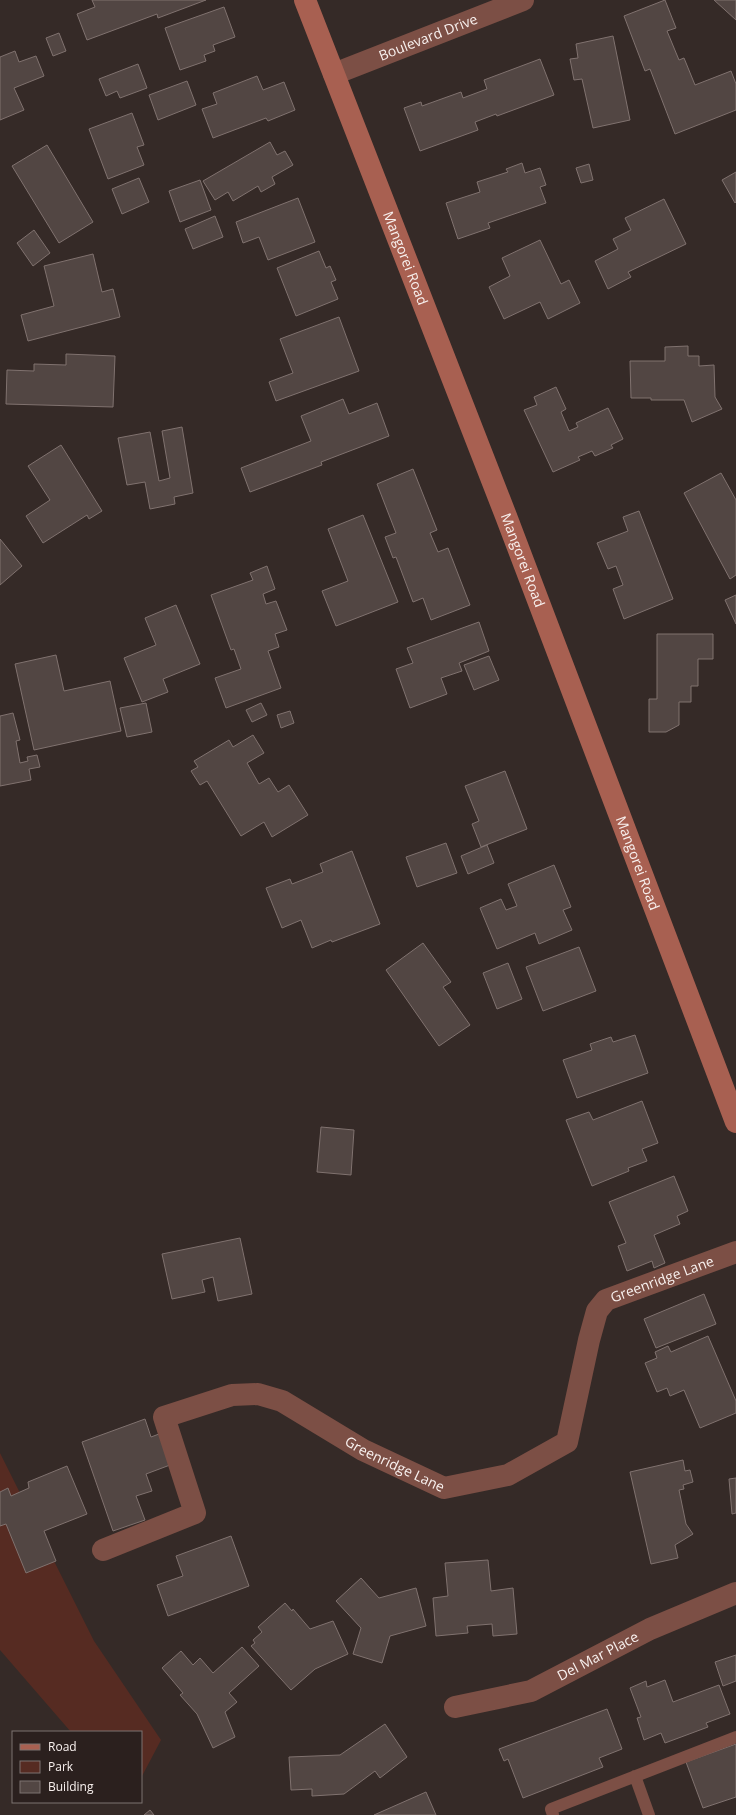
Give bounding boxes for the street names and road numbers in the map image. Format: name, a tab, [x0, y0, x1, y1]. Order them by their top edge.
street label: Boulevard Drive	[376, 9, 480, 65]
street label: Mangorei Road	[379, 208, 433, 308]
street label: Mangorei Road	[497, 510, 550, 610]
street label: Mangorei Road	[612, 813, 665, 913]
street label: Greenridge Lane	[608, 1251, 716, 1307]
street label: Greenridge Lane	[342, 1431, 448, 1496]
street label: Del Mar Place	[554, 1627, 642, 1685]

